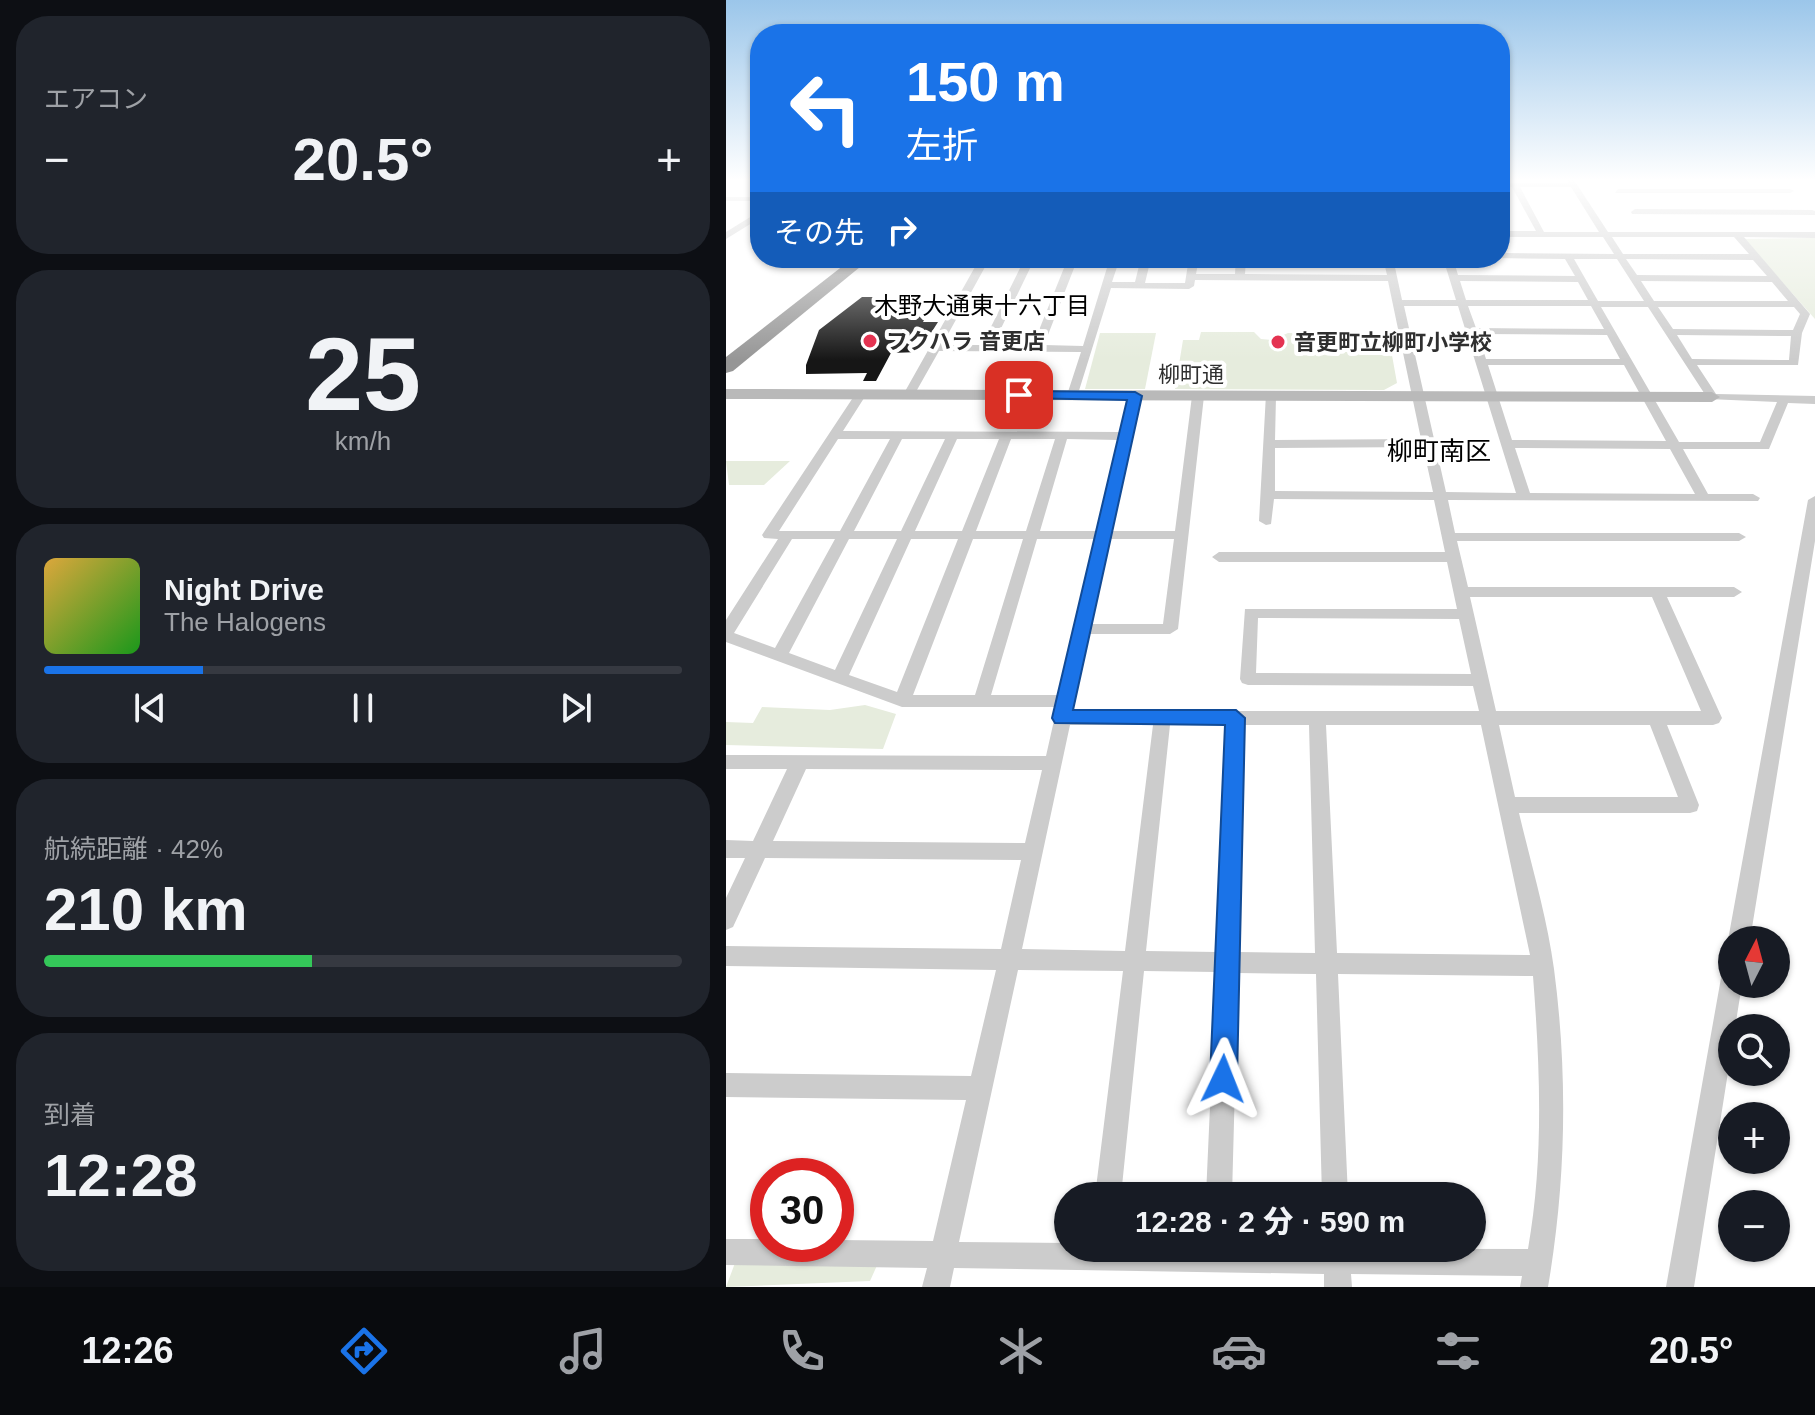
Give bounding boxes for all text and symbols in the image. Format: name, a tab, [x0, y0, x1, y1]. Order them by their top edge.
text: 150 m	[906, 50, 1065, 113]
icon: left	[774, 56, 878, 160]
text: エアコン	[44, 84, 148, 114]
text: 左折	[906, 125, 978, 166]
text: 20.5°	[293, 126, 433, 193]
text: −	[44, 135, 70, 184]
text: +	[656, 135, 682, 184]
icon: right	[880, 208, 924, 252]
text: その先	[774, 216, 864, 249]
district label: 木野大通東十六丁目	[874, 292, 1090, 319]
text: 25	[305, 316, 421, 432]
place label: フクハラ 音更店	[886, 329, 1045, 354]
place label: 音更町立柳町小学校	[1294, 330, 1492, 355]
marker: フクハラ 音更店	[861, 332, 879, 350]
marker: 音更町立柳町小学校	[1269, 333, 1287, 351]
pin	[985, 361, 1053, 429]
street label: 柳町通	[1158, 362, 1224, 387]
icon: arrive	[997, 373, 1041, 417]
text: km/h	[335, 426, 391, 456]
district label: 柳町南区	[1387, 436, 1491, 466]
text: Night Drive	[164, 573, 324, 606]
text: The Halogens	[164, 607, 326, 637]
icon: previous	[128, 686, 172, 730]
icon: pause	[341, 686, 385, 730]
icon: next	[554, 686, 598, 730]
text: 航続距離 · 42%	[44, 834, 223, 864]
text: 210 km	[44, 876, 248, 943]
north arrow	[1718, 926, 1790, 998]
map controls	[1718, 926, 1790, 1262]
button: search	[1718, 1014, 1790, 1086]
position arrow	[1181, 1037, 1265, 1121]
text: 到着	[44, 1100, 96, 1130]
button: +	[1718, 1102, 1790, 1174]
text: 12:28	[44, 1142, 197, 1209]
speed limit sign: 30	[750, 1158, 854, 1262]
button: −	[1718, 1190, 1790, 1262]
text: 12:28 · 2 分 · 590 m	[1135, 1205, 1405, 1238]
icon: directions	[336, 1323, 392, 1379]
icon: music	[555, 1323, 611, 1379]
icon: phone	[774, 1323, 830, 1379]
icon: climate	[993, 1323, 1049, 1379]
icon: car	[1211, 1323, 1267, 1379]
icon: filters	[1430, 1323, 1486, 1379]
text: 12:26	[81, 1330, 173, 1371]
text: 20.5°	[1649, 1330, 1734, 1371]

